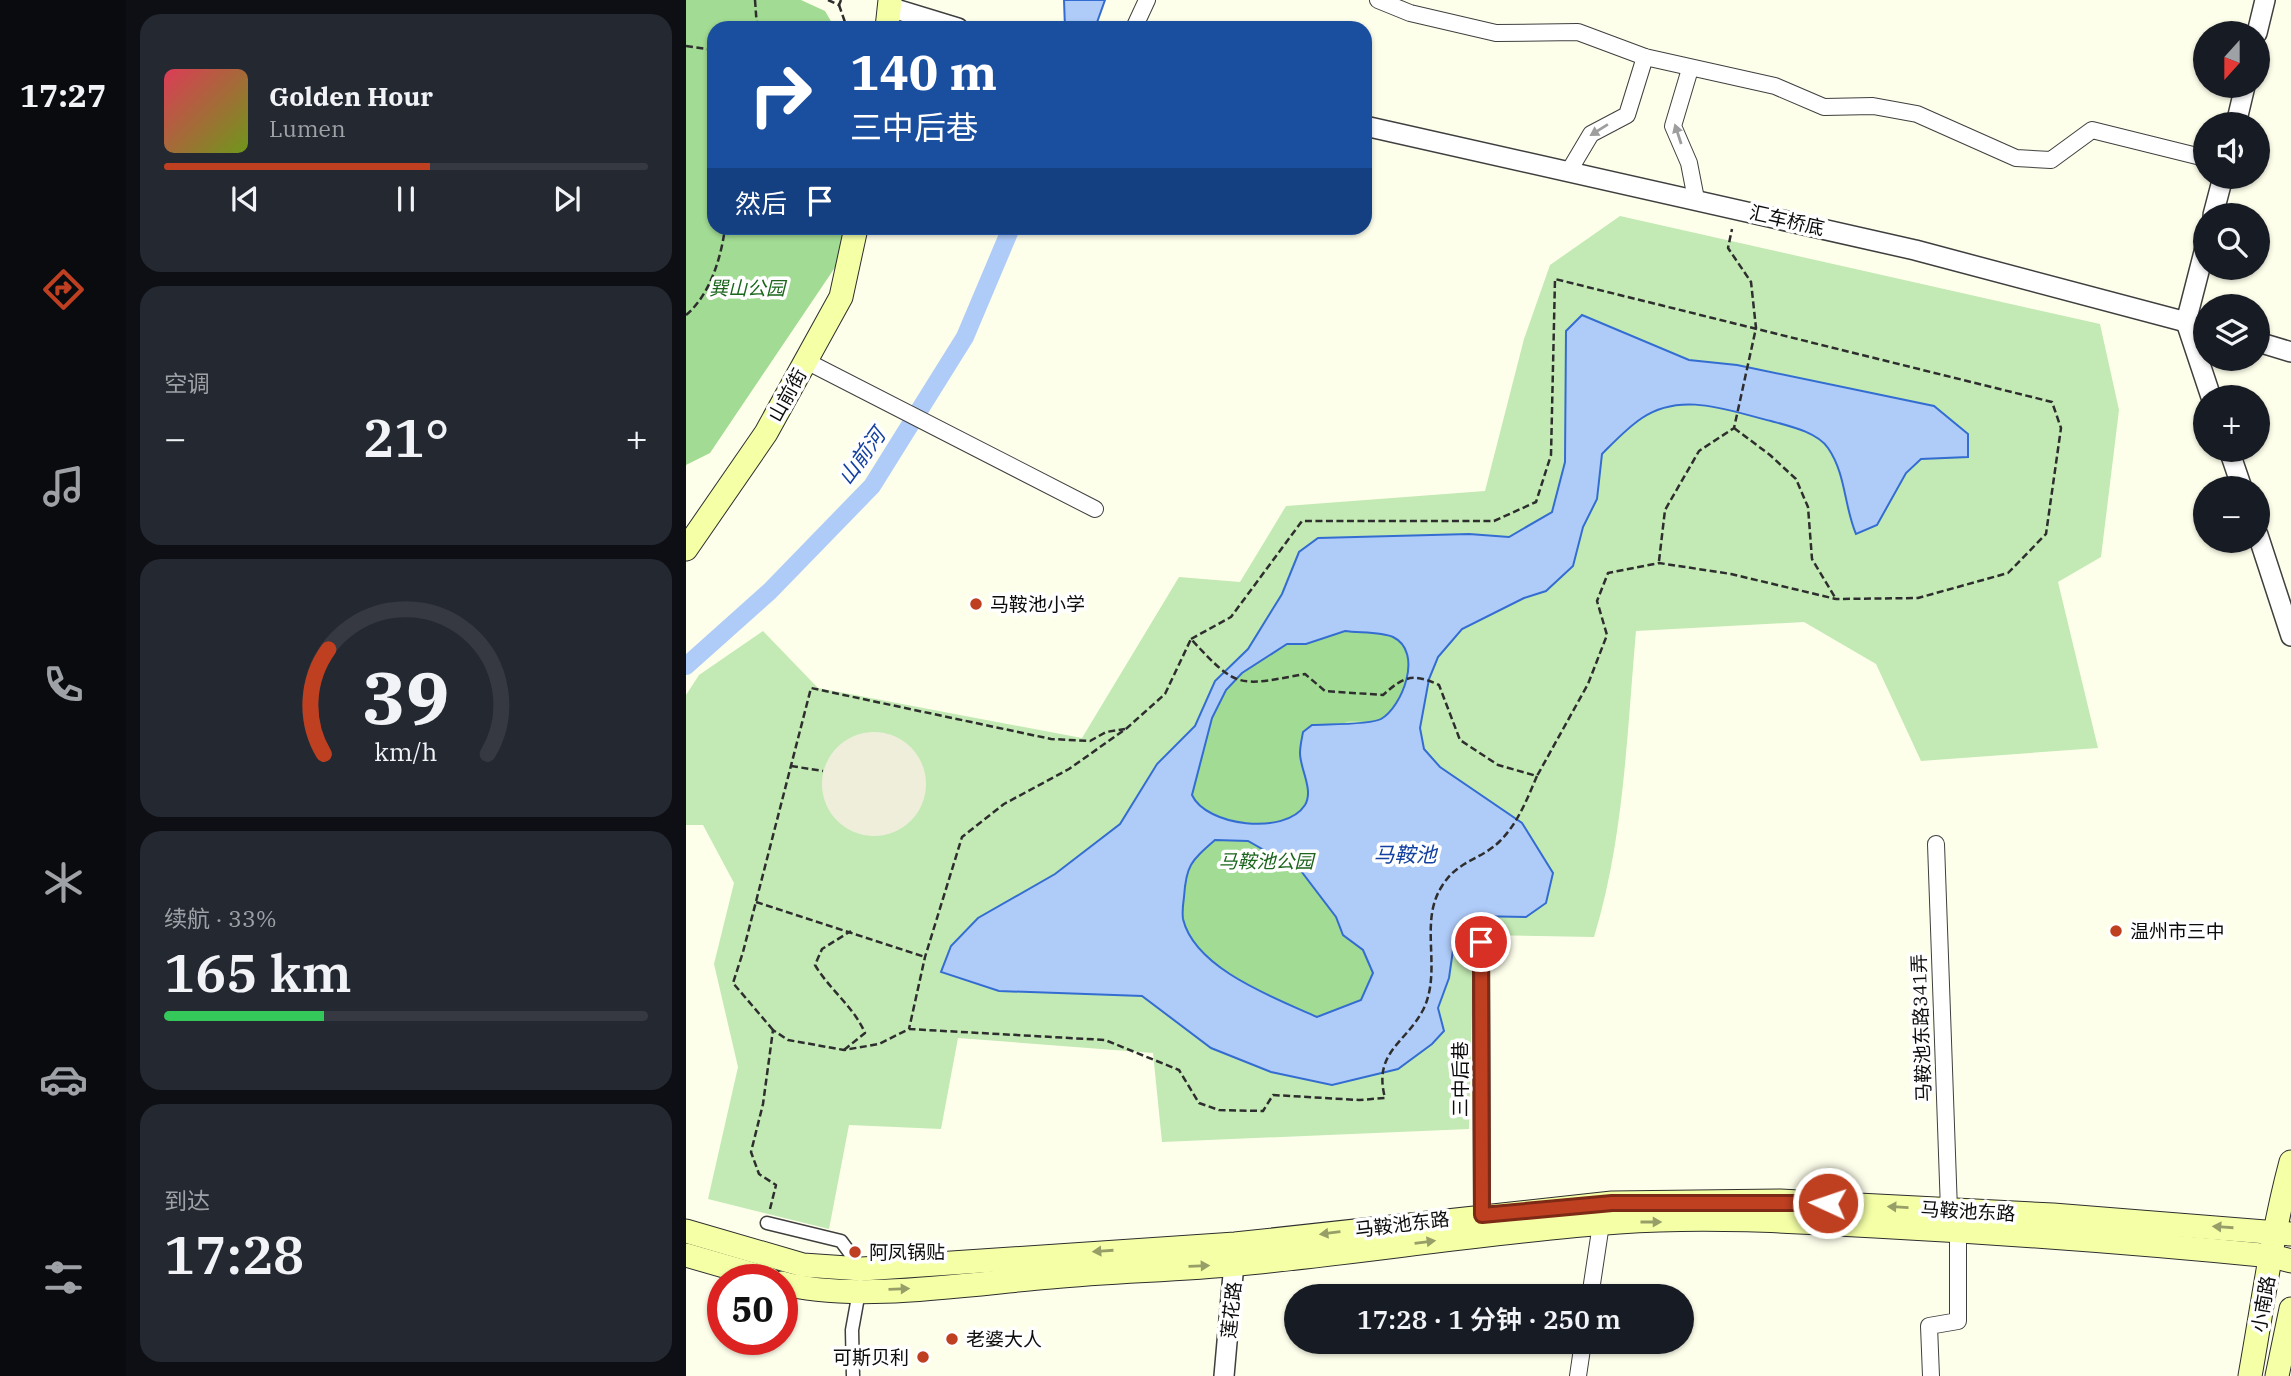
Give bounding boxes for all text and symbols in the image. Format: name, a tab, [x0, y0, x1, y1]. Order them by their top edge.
north arrow	[2193, 21, 2270, 98]
map controls	[2193, 21, 2270, 553]
text: 140 m	[850, 40, 997, 103]
icon: right	[735, 49, 826, 140]
text: 17:27	[20, 74, 106, 116]
text: Golden Hour	[269, 79, 433, 113]
text: 三中后巷	[850, 106, 978, 148]
button: sound	[2193, 112, 2270, 189]
text: Lumen	[269, 113, 346, 143]
one-way arrow	[1590, 124, 1609, 137]
one-way arrow	[1672, 124, 1683, 145]
icon: previous	[226, 180, 264, 218]
icon: pause	[387, 180, 425, 218]
icon: next	[548, 180, 586, 218]
icon: arrive	[801, 182, 839, 220]
text: 然后	[735, 186, 787, 220]
street label: 汇车桥底	[1747, 200, 1827, 240]
button: search	[2193, 203, 2270, 280]
icon: directions	[39, 265, 88, 314]
park label: 巽山公园	[709, 276, 788, 300]
button: layers	[2193, 294, 2270, 371]
street label: 山前街	[763, 364, 811, 426]
text: 空调	[164, 368, 210, 398]
button: +	[2193, 385, 2270, 462]
text: 21°	[363, 404, 449, 471]
text: −	[164, 413, 187, 462]
text: +	[625, 413, 648, 462]
water label: 山前河	[831, 419, 893, 490]
icon: music	[39, 462, 88, 511]
button: −	[2193, 476, 2270, 553]
place label: 马鞍池小学	[990, 592, 1085, 616]
marker: 马鞍池小学	[968, 596, 984, 612]
text: 39	[362, 649, 450, 744]
icon: phone	[39, 660, 88, 709]
text: km/h	[374, 735, 438, 768]
water label: 马鞍池	[1374, 840, 1438, 868]
park label: 马鞍池公园	[1218, 849, 1316, 873]
icon: climate	[39, 858, 88, 907]
text: 续航 · 33%	[164, 903, 277, 933]
pin	[1451, 912, 1511, 972]
place label: 温州市三中	[2130, 919, 2225, 943]
icon: arrive	[1462, 923, 1500, 961]
marker: 温州市三中	[2108, 923, 2124, 939]
text: 165 km	[164, 939, 352, 1006]
street label: 马鞍池东路341弄	[1906, 954, 1936, 1102]
street label: 三中后巷	[1448, 1041, 1472, 1117]
icon: car	[39, 1055, 88, 1104]
position arrow	[1791, 1166, 1865, 1240]
text: 到达	[164, 1185, 210, 1215]
street label: 马鞍池东路	[1920, 1197, 2016, 1225]
one-way arrow	[1887, 1202, 1909, 1213]
street label: 马鞍池东路	[1353, 1206, 1451, 1242]
one-way arrow	[1641, 1216, 1663, 1227]
text: 17:28	[164, 1221, 304, 1288]
one-way arrow	[2212, 1221, 2234, 1232]
one-way arrow	[1318, 1227, 1340, 1238]
one-way arrow	[1414, 1236, 1436, 1247]
place label: 阿凤锅贴	[869, 1240, 945, 1264]
marker: 阿凤锅贴	[847, 1244, 863, 1260]
one-way arrow	[1092, 1246, 1114, 1257]
icon: filters	[39, 1253, 88, 1302]
one-way arrow	[1188, 1261, 1210, 1272]
speed limit sign: 50	[707, 1264, 798, 1355]
street label: 小南路	[2246, 1274, 2280, 1334]
street label: 莲花路	[1216, 1280, 1246, 1340]
one-way arrow	[888, 1283, 910, 1294]
text: 17:28 · 1 分钟 · 250 m	[1357, 1302, 1621, 1336]
place label: 老婆大人	[966, 1327, 1042, 1351]
marker: 老婆大人	[944, 1331, 960, 1347]
place label: 可斯贝利	[833, 1345, 909, 1369]
marker: 可斯贝利	[915, 1349, 931, 1365]

